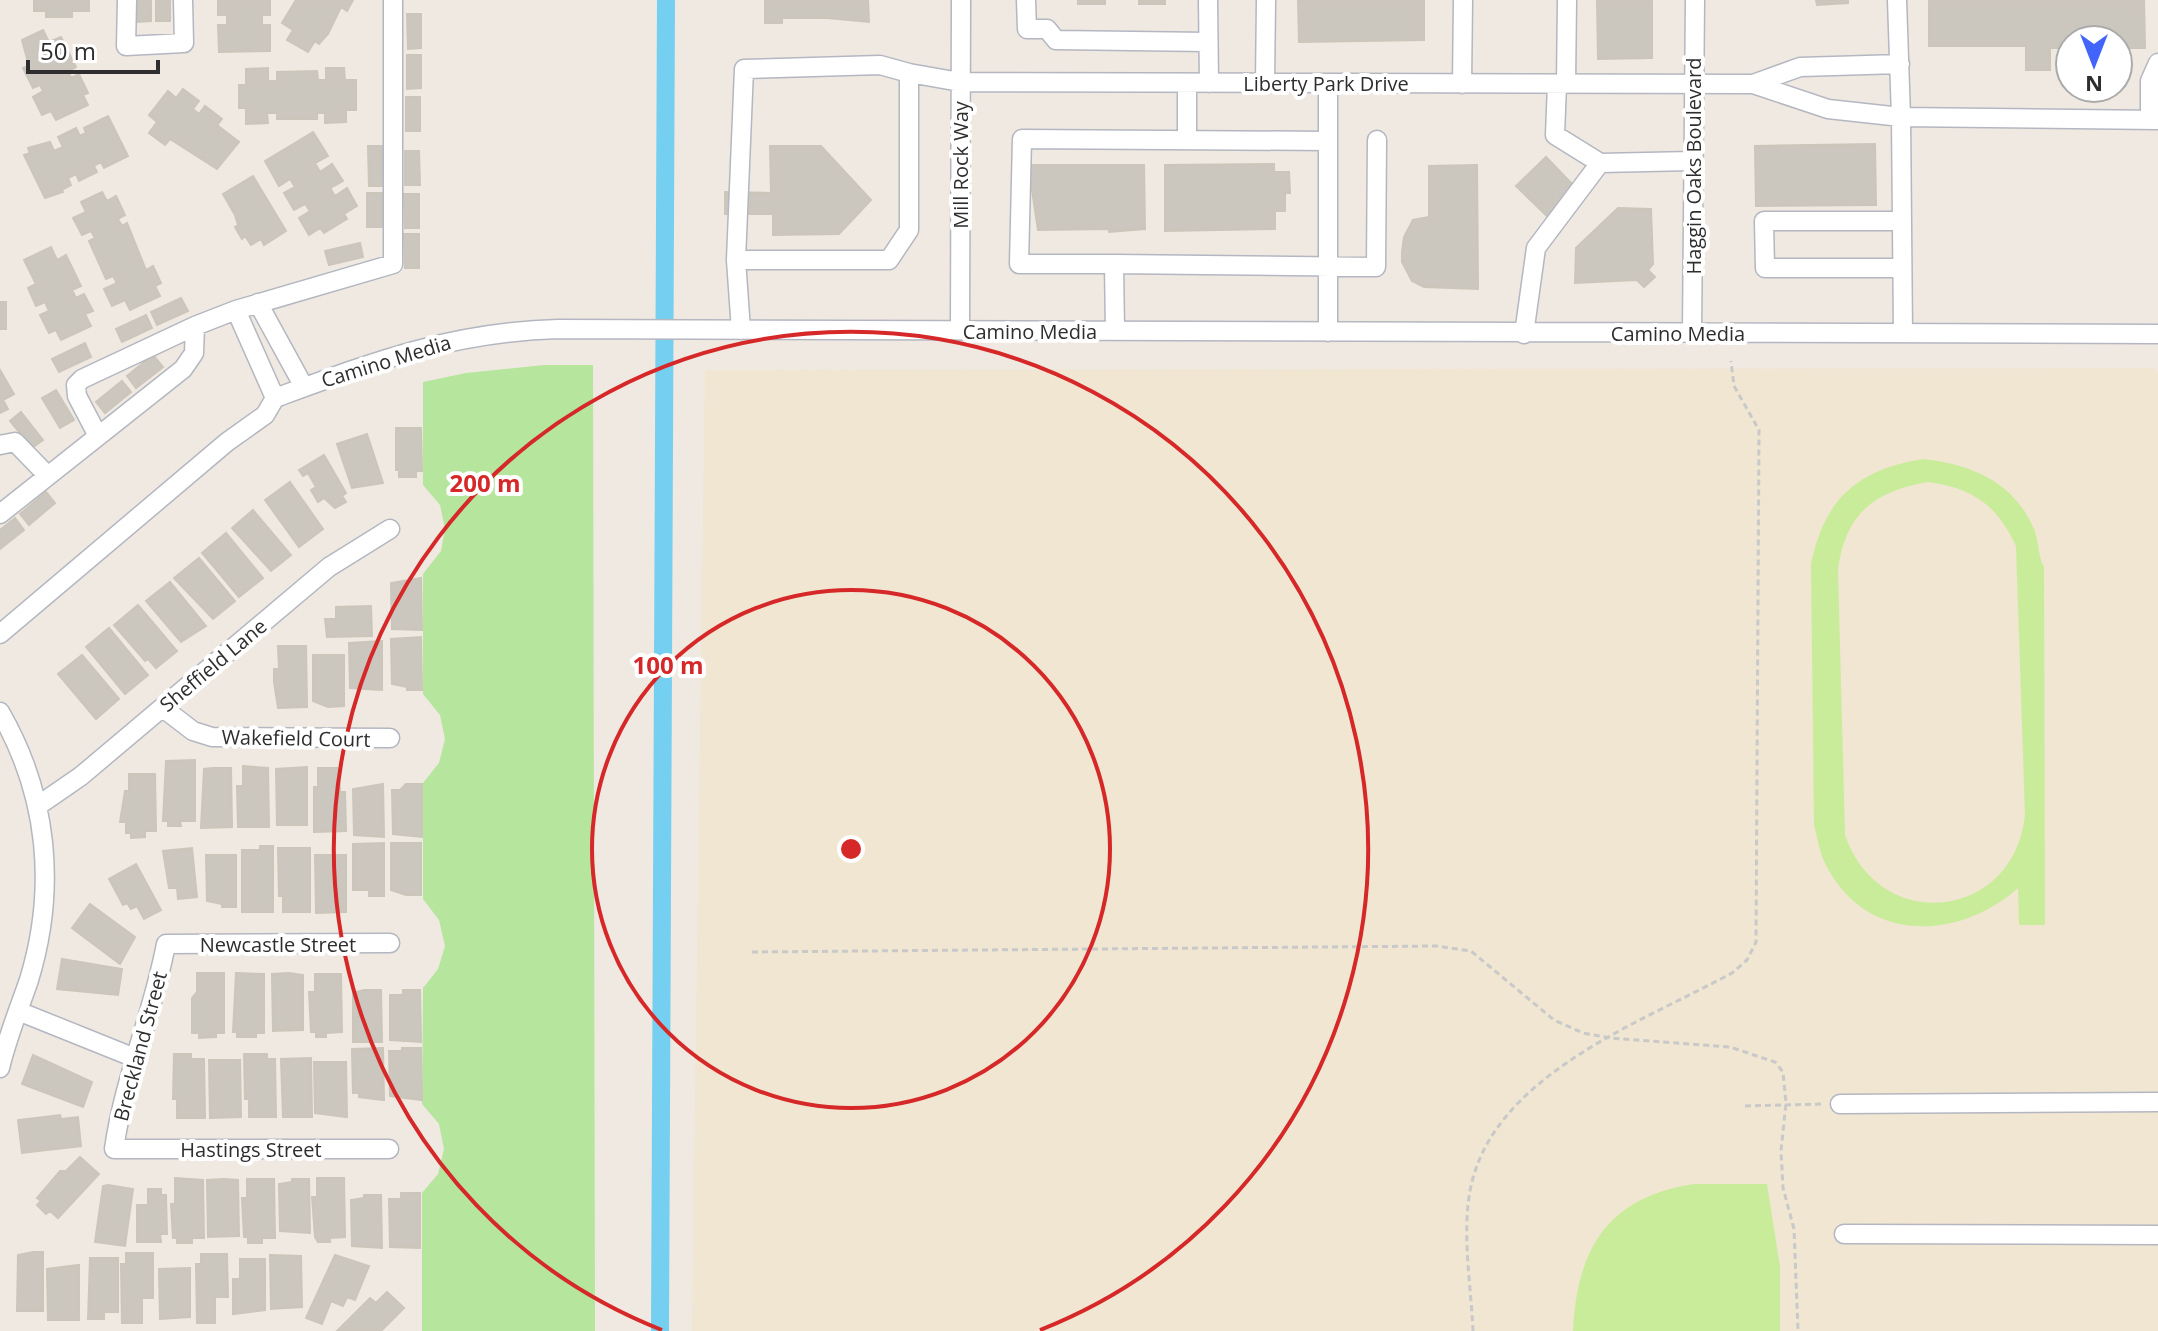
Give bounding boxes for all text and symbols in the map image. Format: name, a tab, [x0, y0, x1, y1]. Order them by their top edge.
scale bar	[28, 24, 158, 74]
north arrow	[2054, 24, 2134, 104]
text: 50 m	[40, 34, 96, 67]
street label: Haggin Oaks Boulevard	[1680, 57, 1707, 275]
street label: Liberty Park Drive	[1243, 70, 1409, 97]
text: N	[2085, 70, 2103, 100]
street label: Mill Rock Way	[947, 100, 974, 229]
street label: Camino Media	[963, 318, 1097, 345]
street label: Camino Media	[1611, 320, 1745, 347]
street label: Camino Media	[318, 328, 454, 394]
text: 200 m	[450, 466, 520, 499]
street label: Sheffield Lane	[154, 612, 272, 718]
text: 100 m	[633, 648, 703, 681]
street label: Wakefield Court	[221, 723, 371, 753]
centre of rings	[837, 835, 865, 863]
street label: Newcastle Street	[200, 931, 356, 958]
street label: Breckland Street	[107, 968, 173, 1124]
street label: Hastings Street	[180, 1136, 322, 1163]

